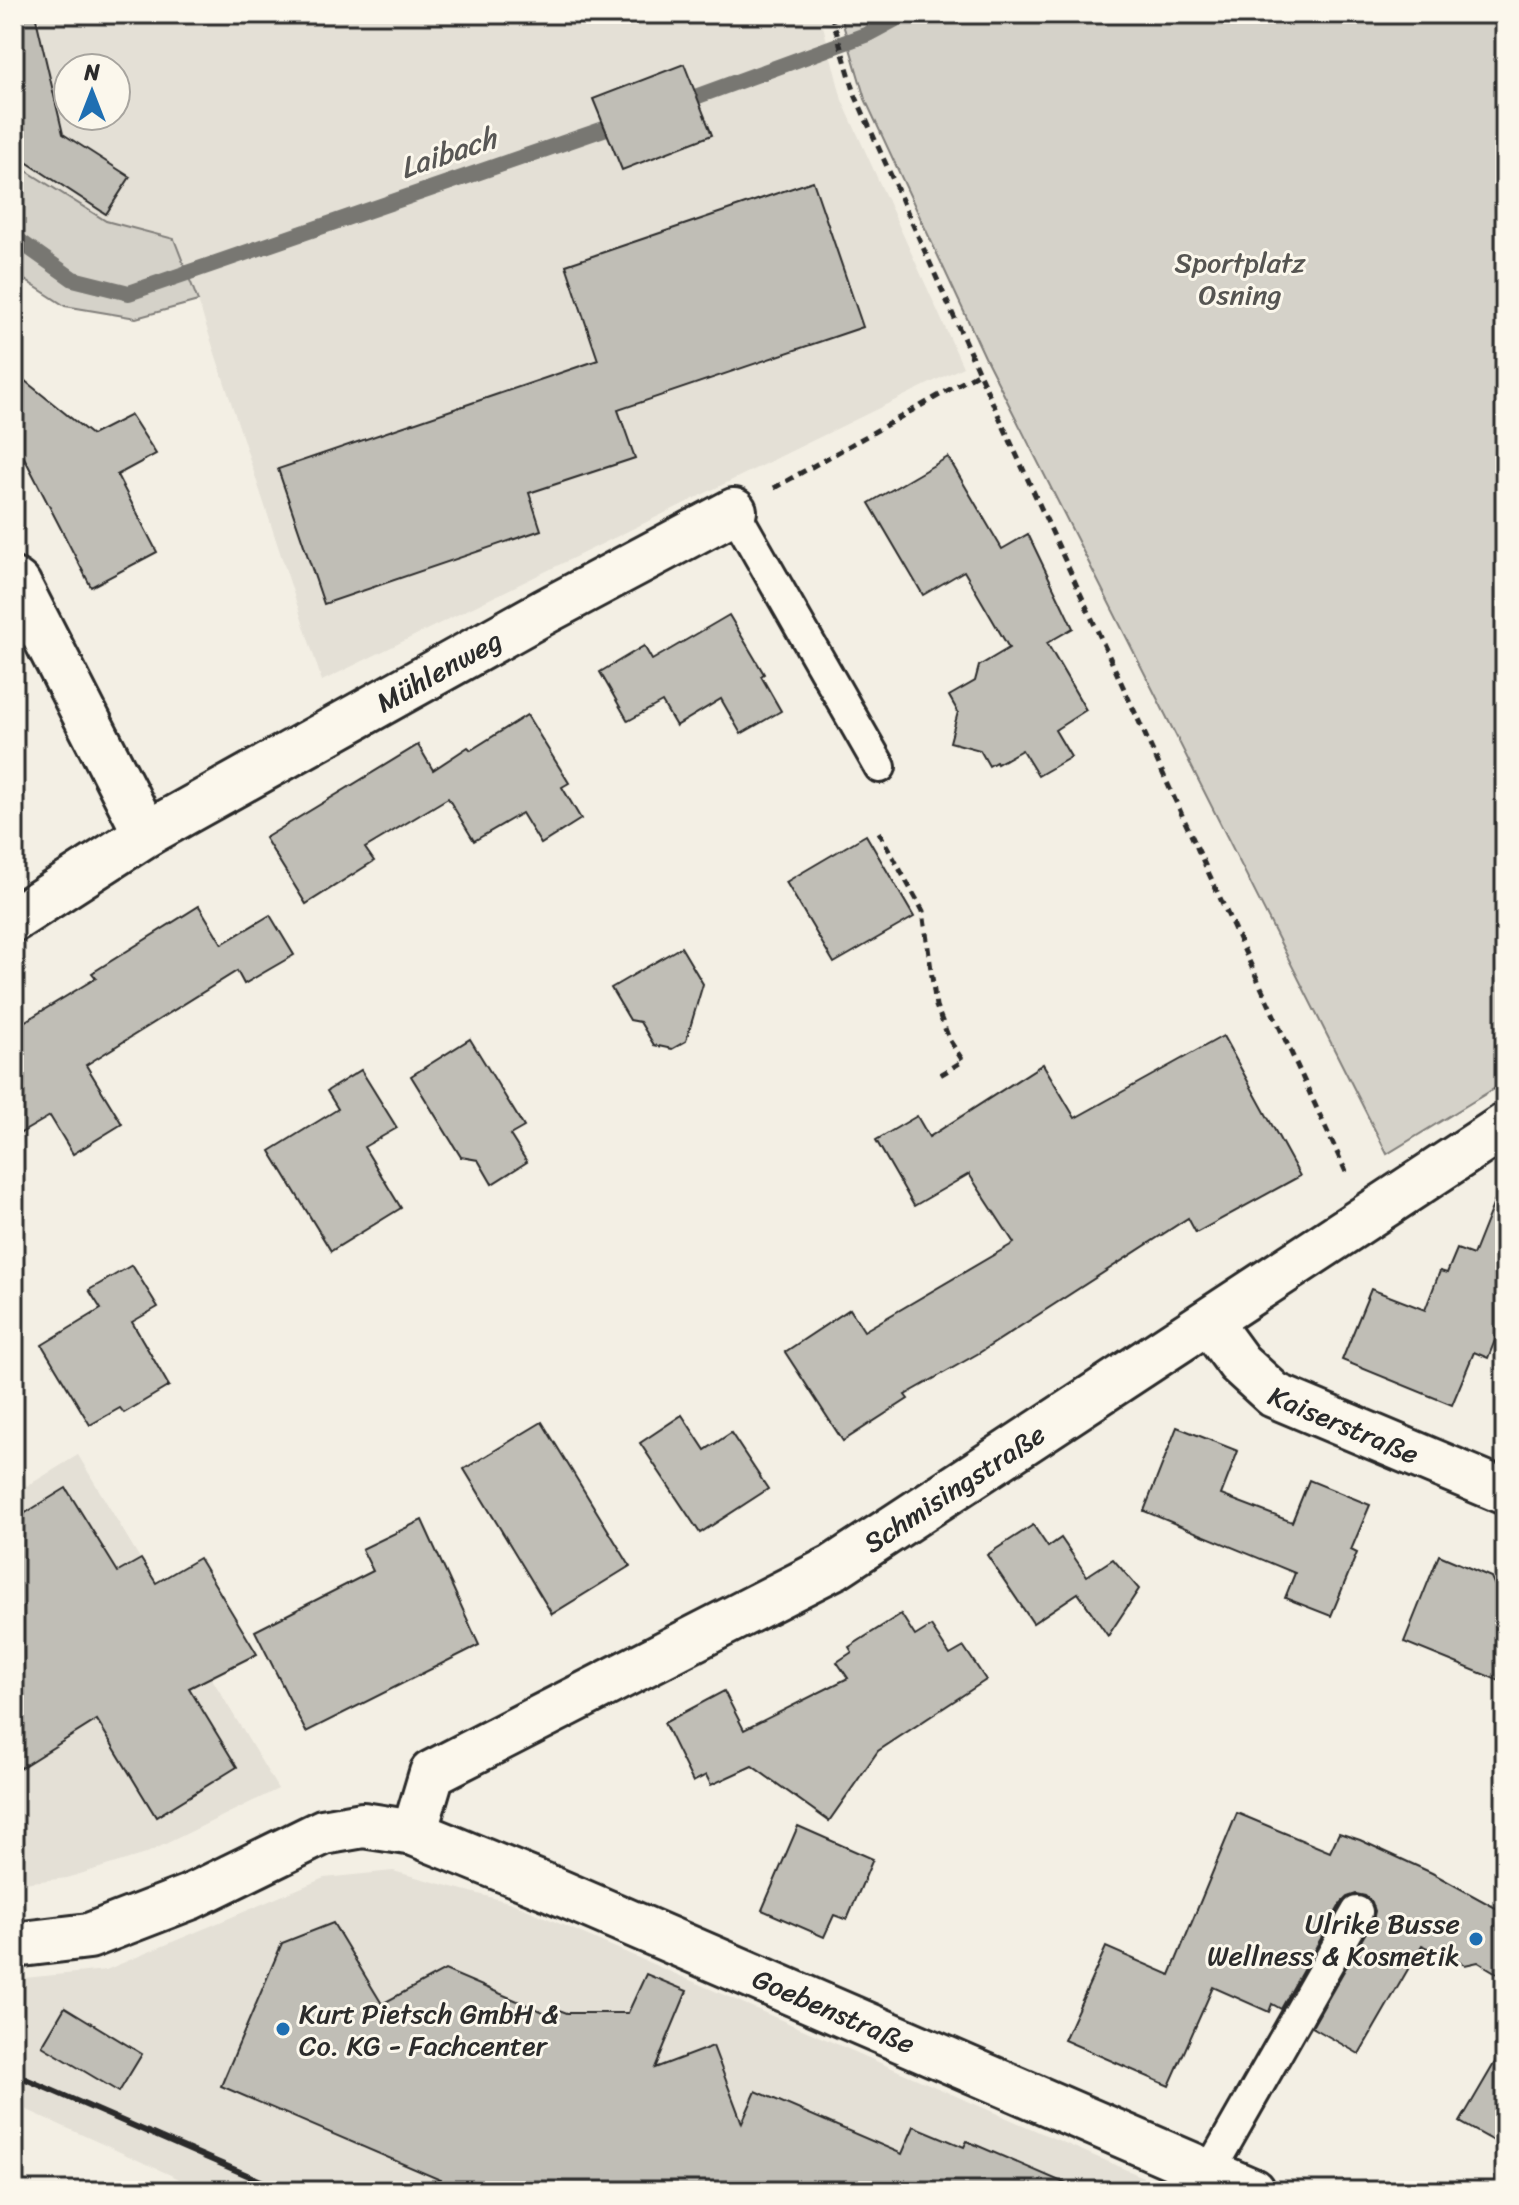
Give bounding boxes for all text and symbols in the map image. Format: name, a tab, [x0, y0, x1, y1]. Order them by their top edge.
north arrow	[52, 52, 132, 132]
text: N	[83, 53, 100, 92]
water label: Laibach	[392, 111, 506, 195]
park label: Sportplatz Osning	[1175, 238, 1306, 319]
street label: Mühlenweg	[366, 616, 511, 726]
street label: Kaiserstraße	[1261, 1371, 1427, 1478]
street label: Schmisingstraße	[853, 1410, 1055, 1566]
place label: Ulrike Busse Wellness & Kosmetik	[1207, 1899, 1460, 1980]
marker: Ulrike Busse Wellness & Kosmetik	[1467, 1930, 1485, 1948]
street label: Goebenstraße	[745, 1954, 923, 2067]
place label: Kurt Pietsch GmbH & Co. KG - Fachcenter	[299, 1989, 559, 2070]
marker: Kurt Pietsch GmbH & Co. KG - Fachcenter	[274, 2020, 292, 2038]

